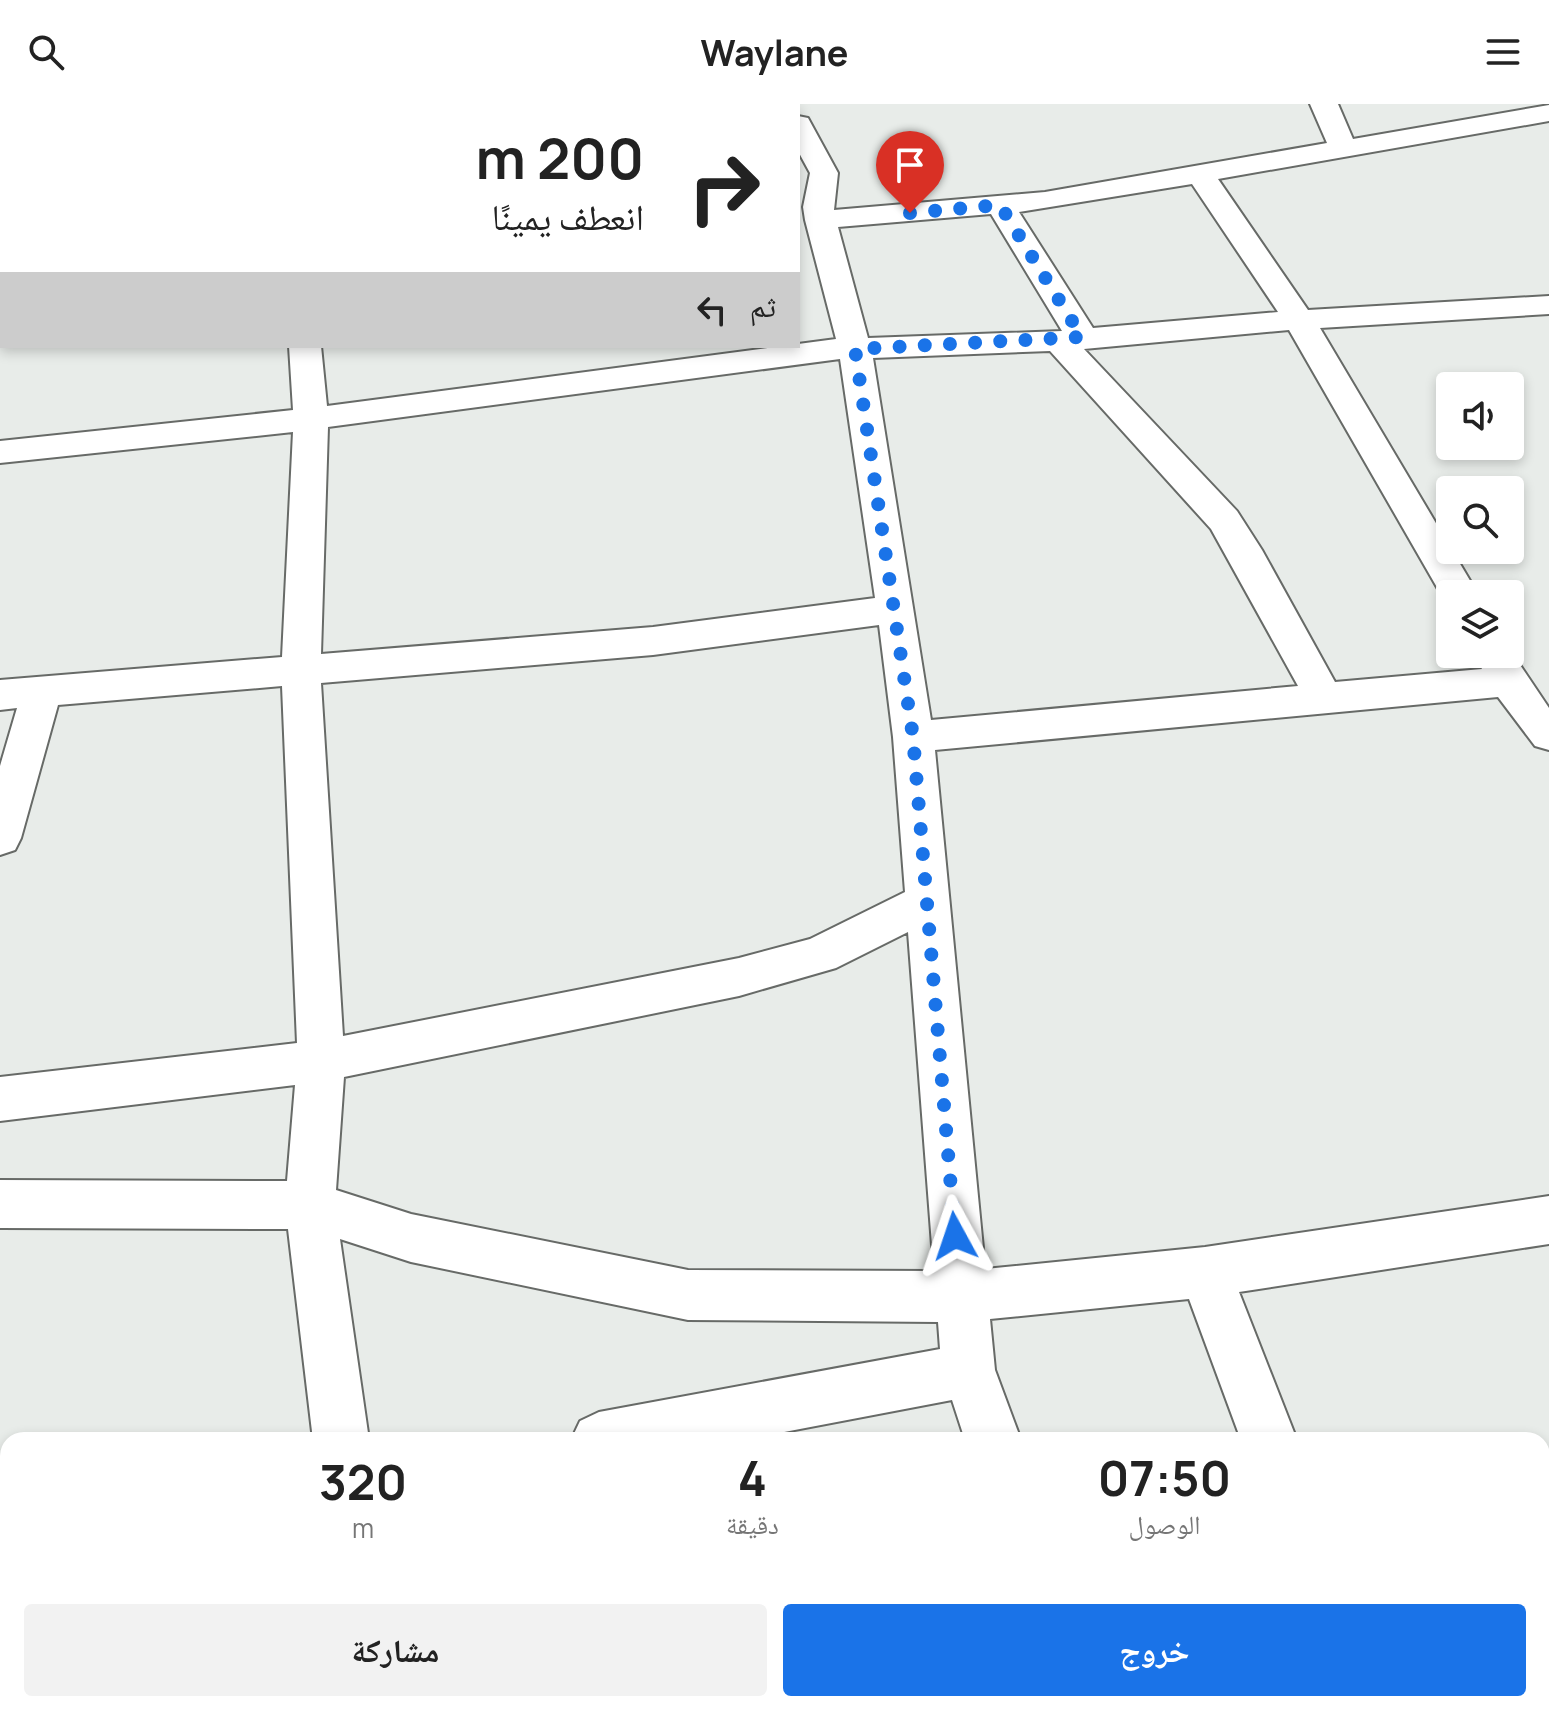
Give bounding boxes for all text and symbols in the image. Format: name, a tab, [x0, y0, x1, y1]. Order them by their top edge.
text: Waylane	[700, 28, 849, 77]
icon: search	[24, 30, 68, 74]
icon: menu	[1481, 30, 1525, 74]
text: 200 m	[475, 119, 644, 196]
pin	[876, 131, 944, 213]
icon: right	[672, 136, 776, 240]
icon: arrive	[888, 143, 932, 187]
text: انعطف يمينًا	[492, 192, 644, 241]
text: ثم	[750, 285, 776, 326]
icon: left	[690, 288, 734, 332]
map controls	[1436, 372, 1524, 668]
button: sound	[1436, 372, 1524, 460]
button: search	[1436, 476, 1524, 564]
button: layers	[1436, 580, 1524, 668]
position arrow	[913, 1194, 997, 1278]
text: 4	[738, 1445, 767, 1510]
text: 07:50	[1098, 1445, 1231, 1510]
text: 320	[319, 1449, 407, 1514]
text: دقيقة	[726, 1506, 779, 1542]
text: الوصول	[1128, 1506, 1200, 1542]
text: m	[352, 1510, 374, 1546]
button: مشاركة	[24, 1604, 767, 1696]
button: خروج	[783, 1604, 1526, 1696]

